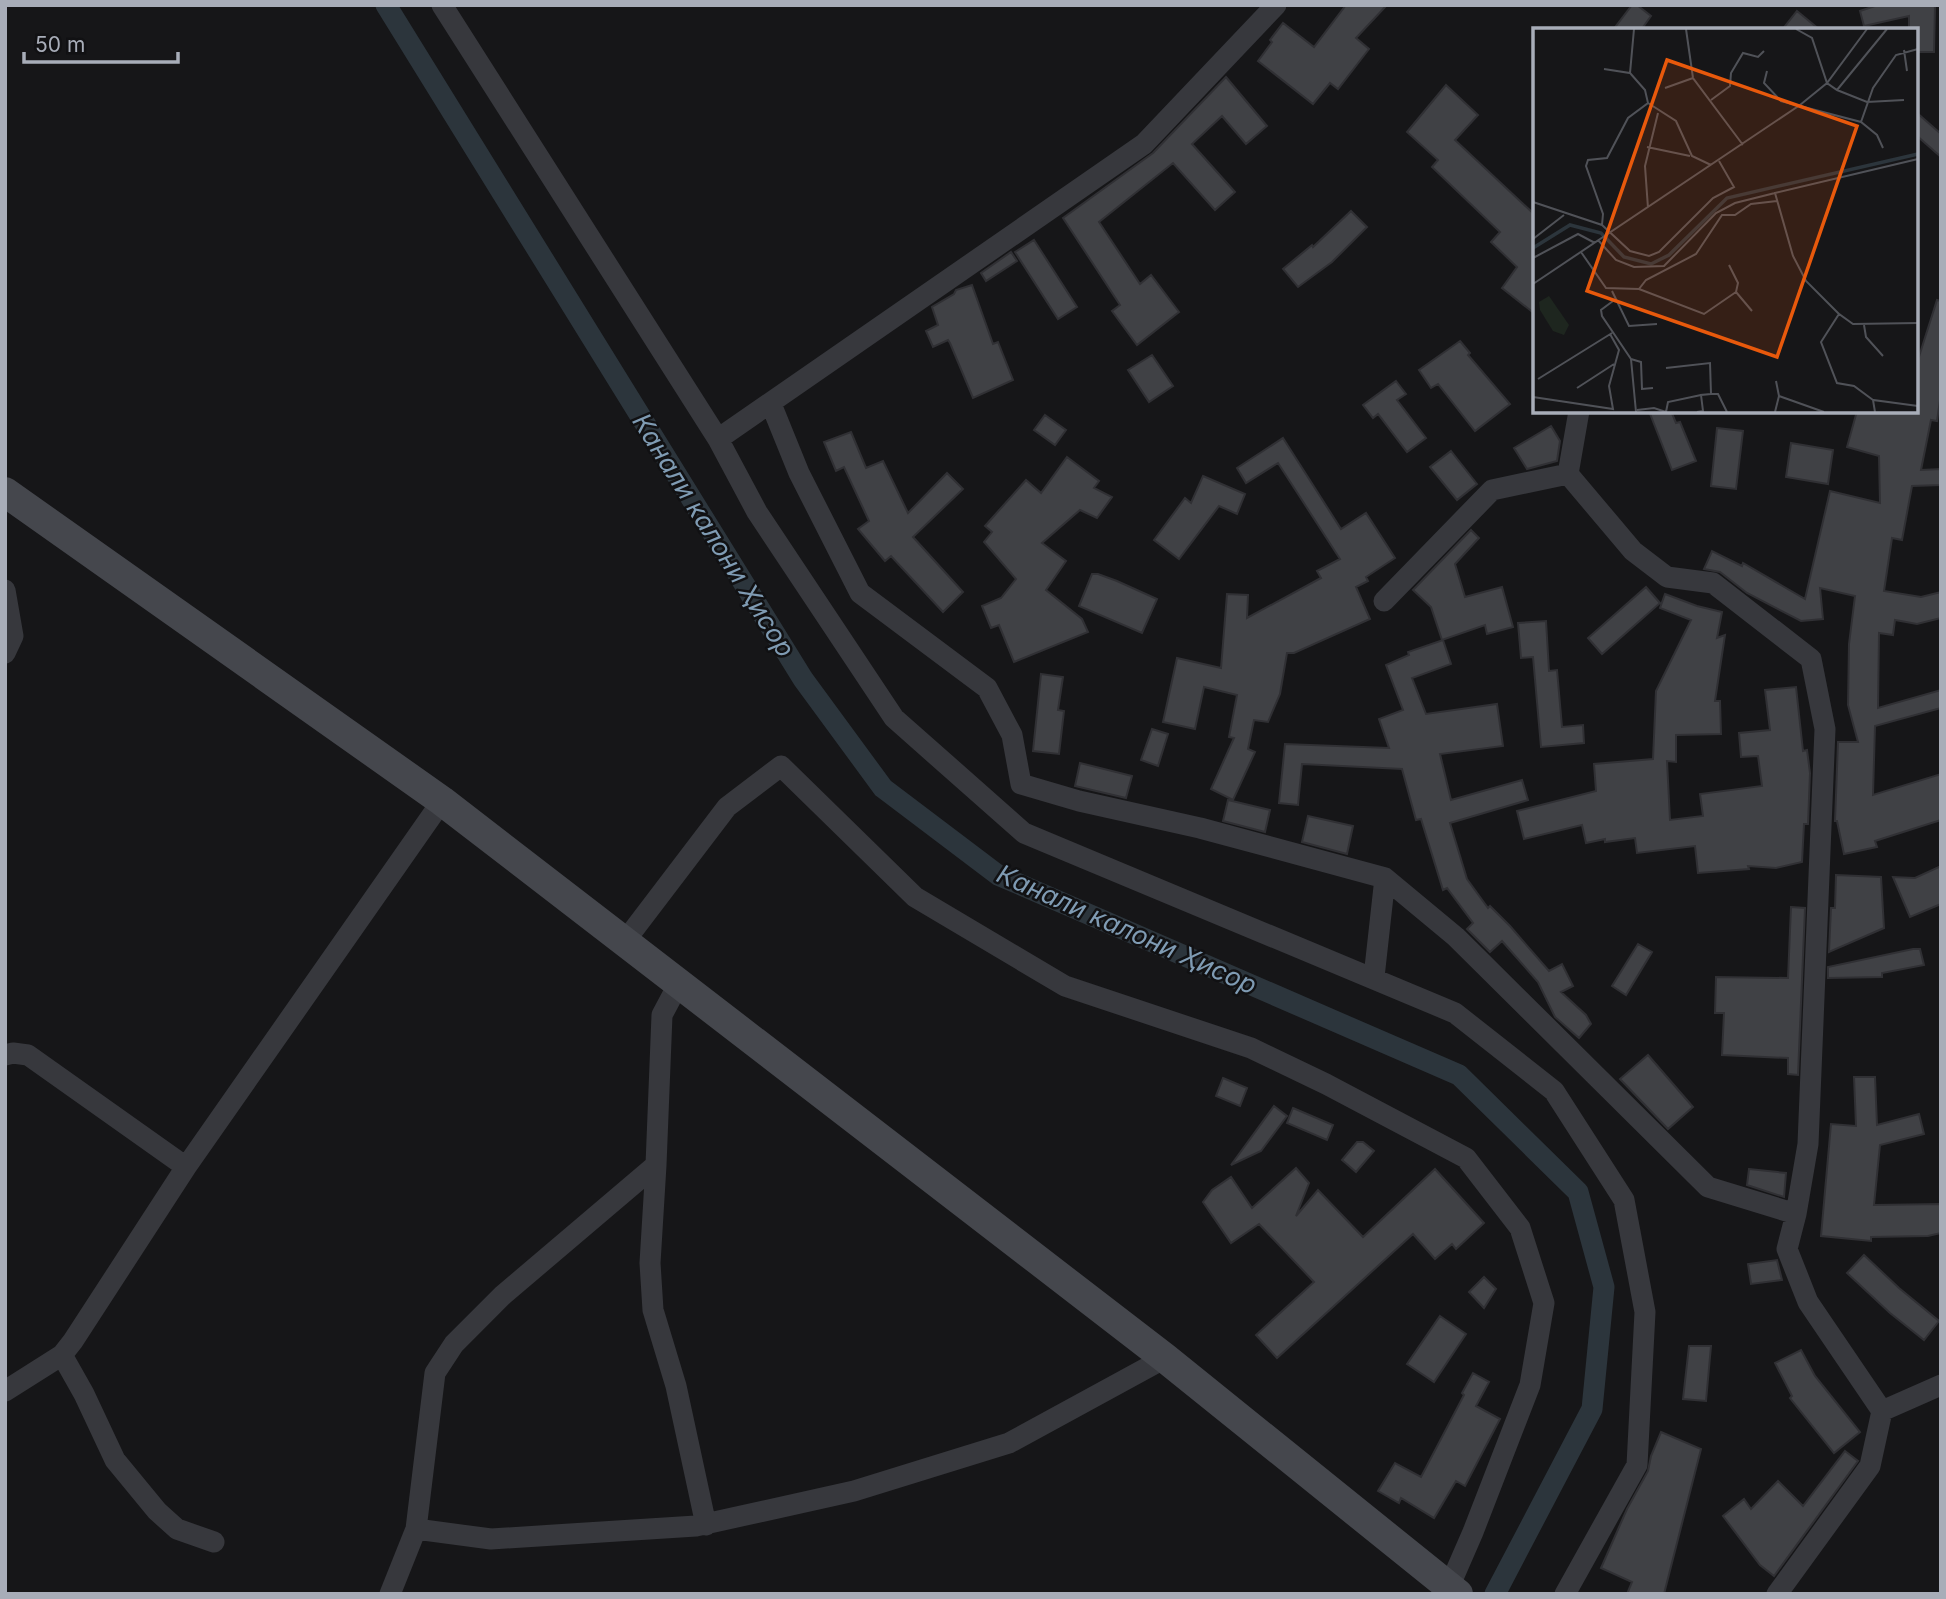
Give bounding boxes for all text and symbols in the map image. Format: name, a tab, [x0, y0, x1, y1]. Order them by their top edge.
scale bar	[24, 21, 178, 65]
inset map	[1533, 28, 1918, 413]
text: 50 m	[35, 32, 85, 57]
water label: Канали калони Ҳисор	[626, 408, 802, 662]
water label: Канали калони Ҳисор	[992, 858, 1262, 1000]

